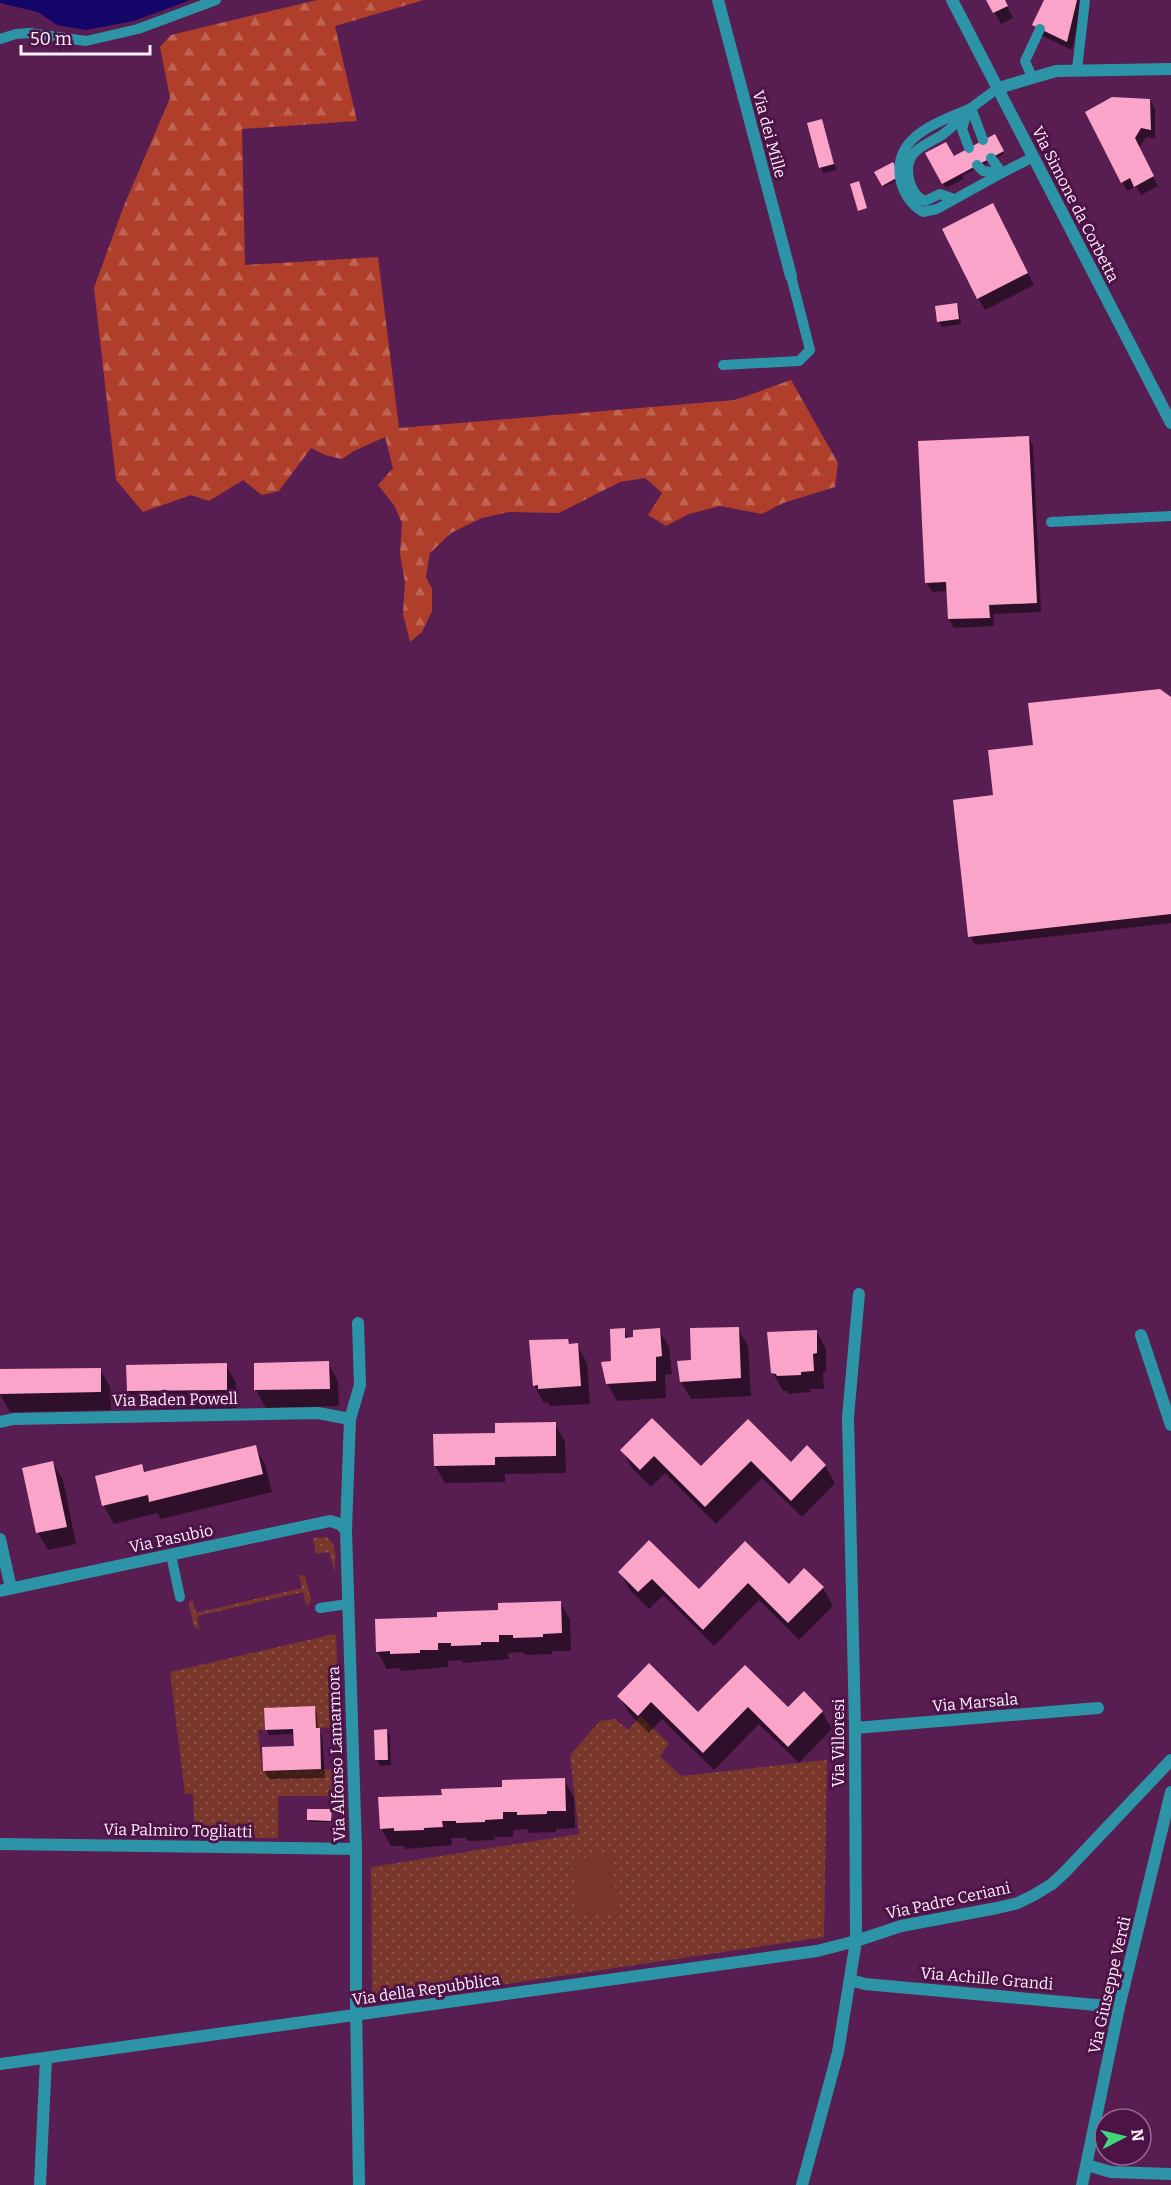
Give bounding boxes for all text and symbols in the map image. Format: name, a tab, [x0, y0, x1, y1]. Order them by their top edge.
scale bar	[21, 18, 150, 56]
text: 50 m	[30, 28, 72, 50]
street label: Via dei Mille	[749, 88, 790, 180]
street label: Via Simone da Corbetta	[1028, 123, 1123, 286]
street label: Via Baden Powell	[112, 1389, 238, 1410]
street label: Via Pasubio	[127, 1520, 215, 1557]
street label: Via Alfonso Lamarmora	[324, 1666, 349, 1842]
street label: Via Marsala	[931, 1689, 1019, 1716]
street label: Via Villoresi	[829, 1699, 848, 1787]
street label: Via Palmiro Togliatti	[103, 1820, 253, 1841]
street label: Via Padre Ceriani	[884, 1878, 1012, 1923]
street label: Via Giuseppe Verdi	[1084, 1914, 1135, 2056]
street label: Via Achille Grandi	[920, 1963, 1054, 1994]
street label: Via della Repubblica	[351, 1970, 501, 2009]
north arrow	[1093, 2107, 1153, 2167]
text: N	[1127, 2128, 1148, 2143]

